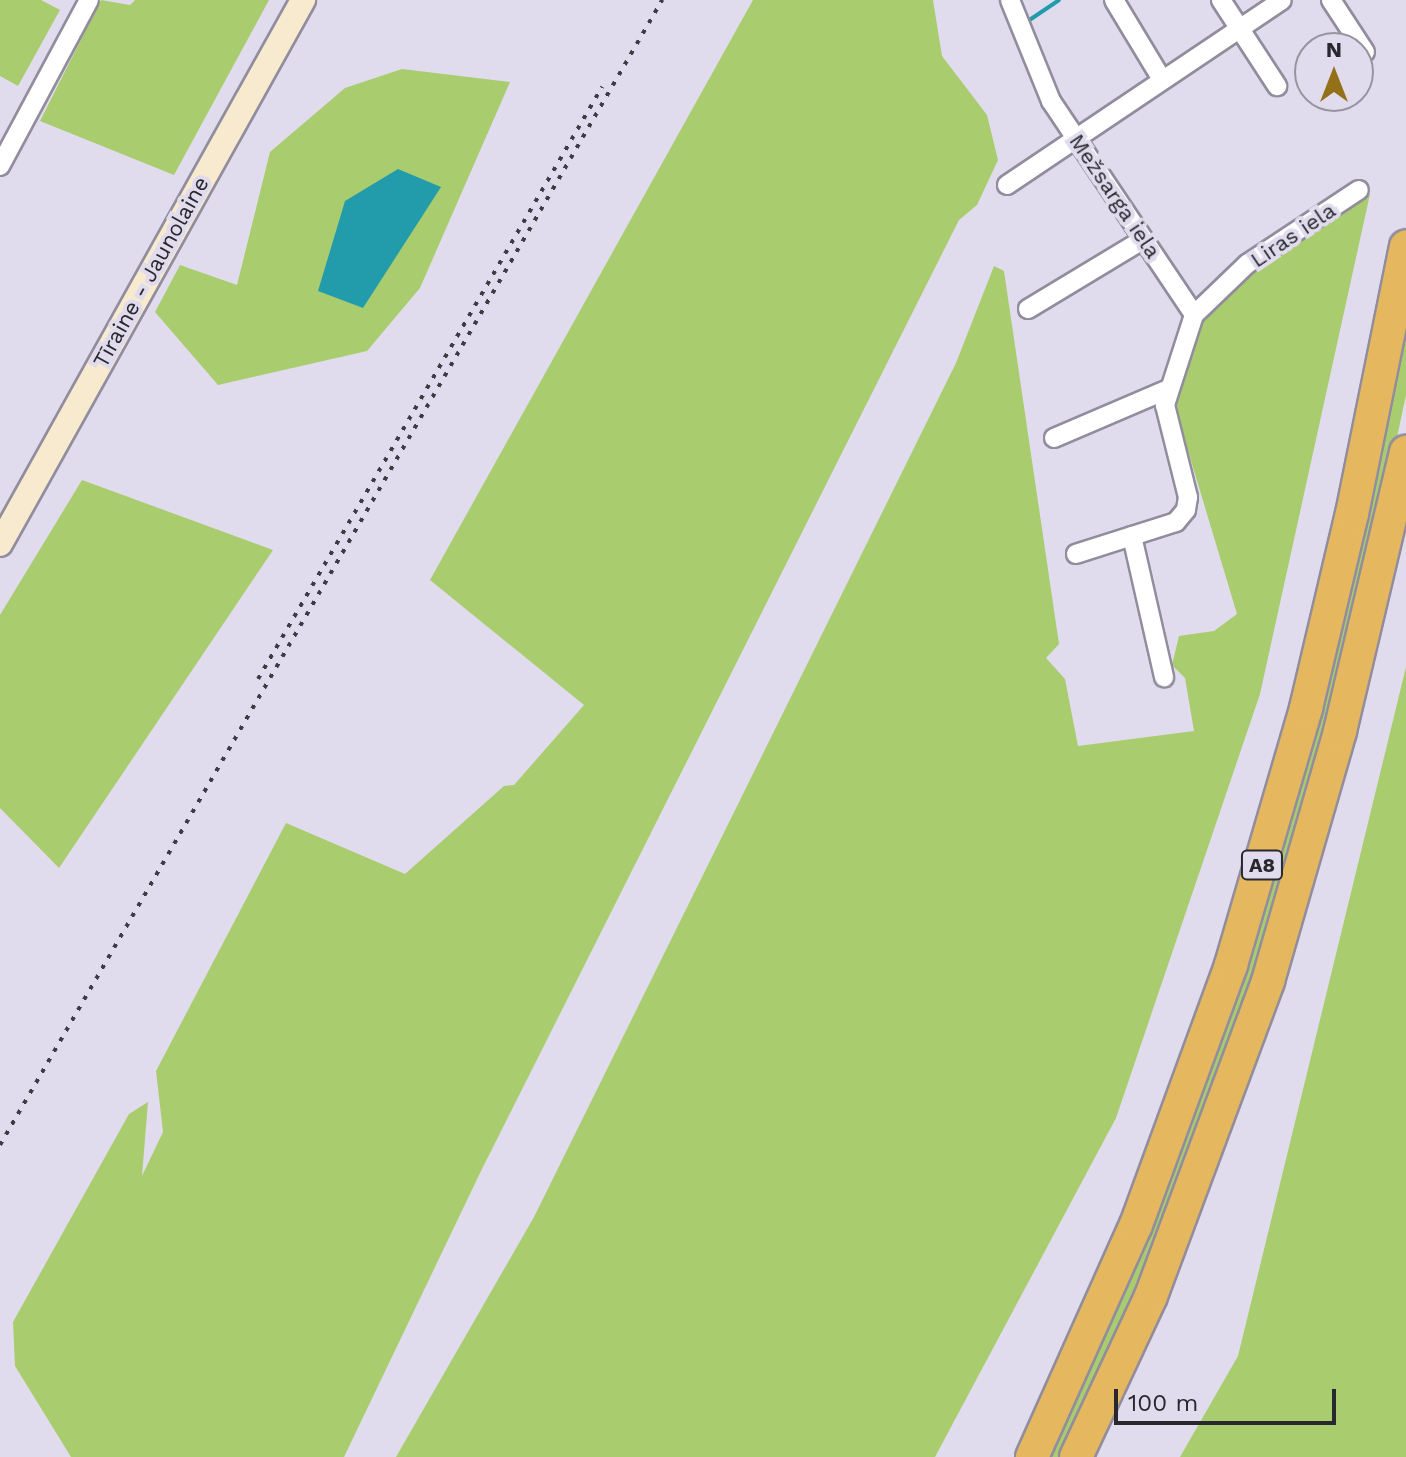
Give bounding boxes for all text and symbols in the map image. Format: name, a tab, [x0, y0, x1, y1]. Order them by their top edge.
north arrow	[1294, 32, 1374, 112]
text: N	[1326, 37, 1342, 62]
street label: Mežsarga iela	[1064, 129, 1166, 263]
street label: Tīraine - Jaunolaine	[87, 172, 215, 372]
street label: Liras iela	[1245, 197, 1341, 273]
road number: A8	[1240, 849, 1284, 881]
scale bar	[1118, 1373, 1340, 1423]
text: 100 m	[1128, 1389, 1198, 1417]

